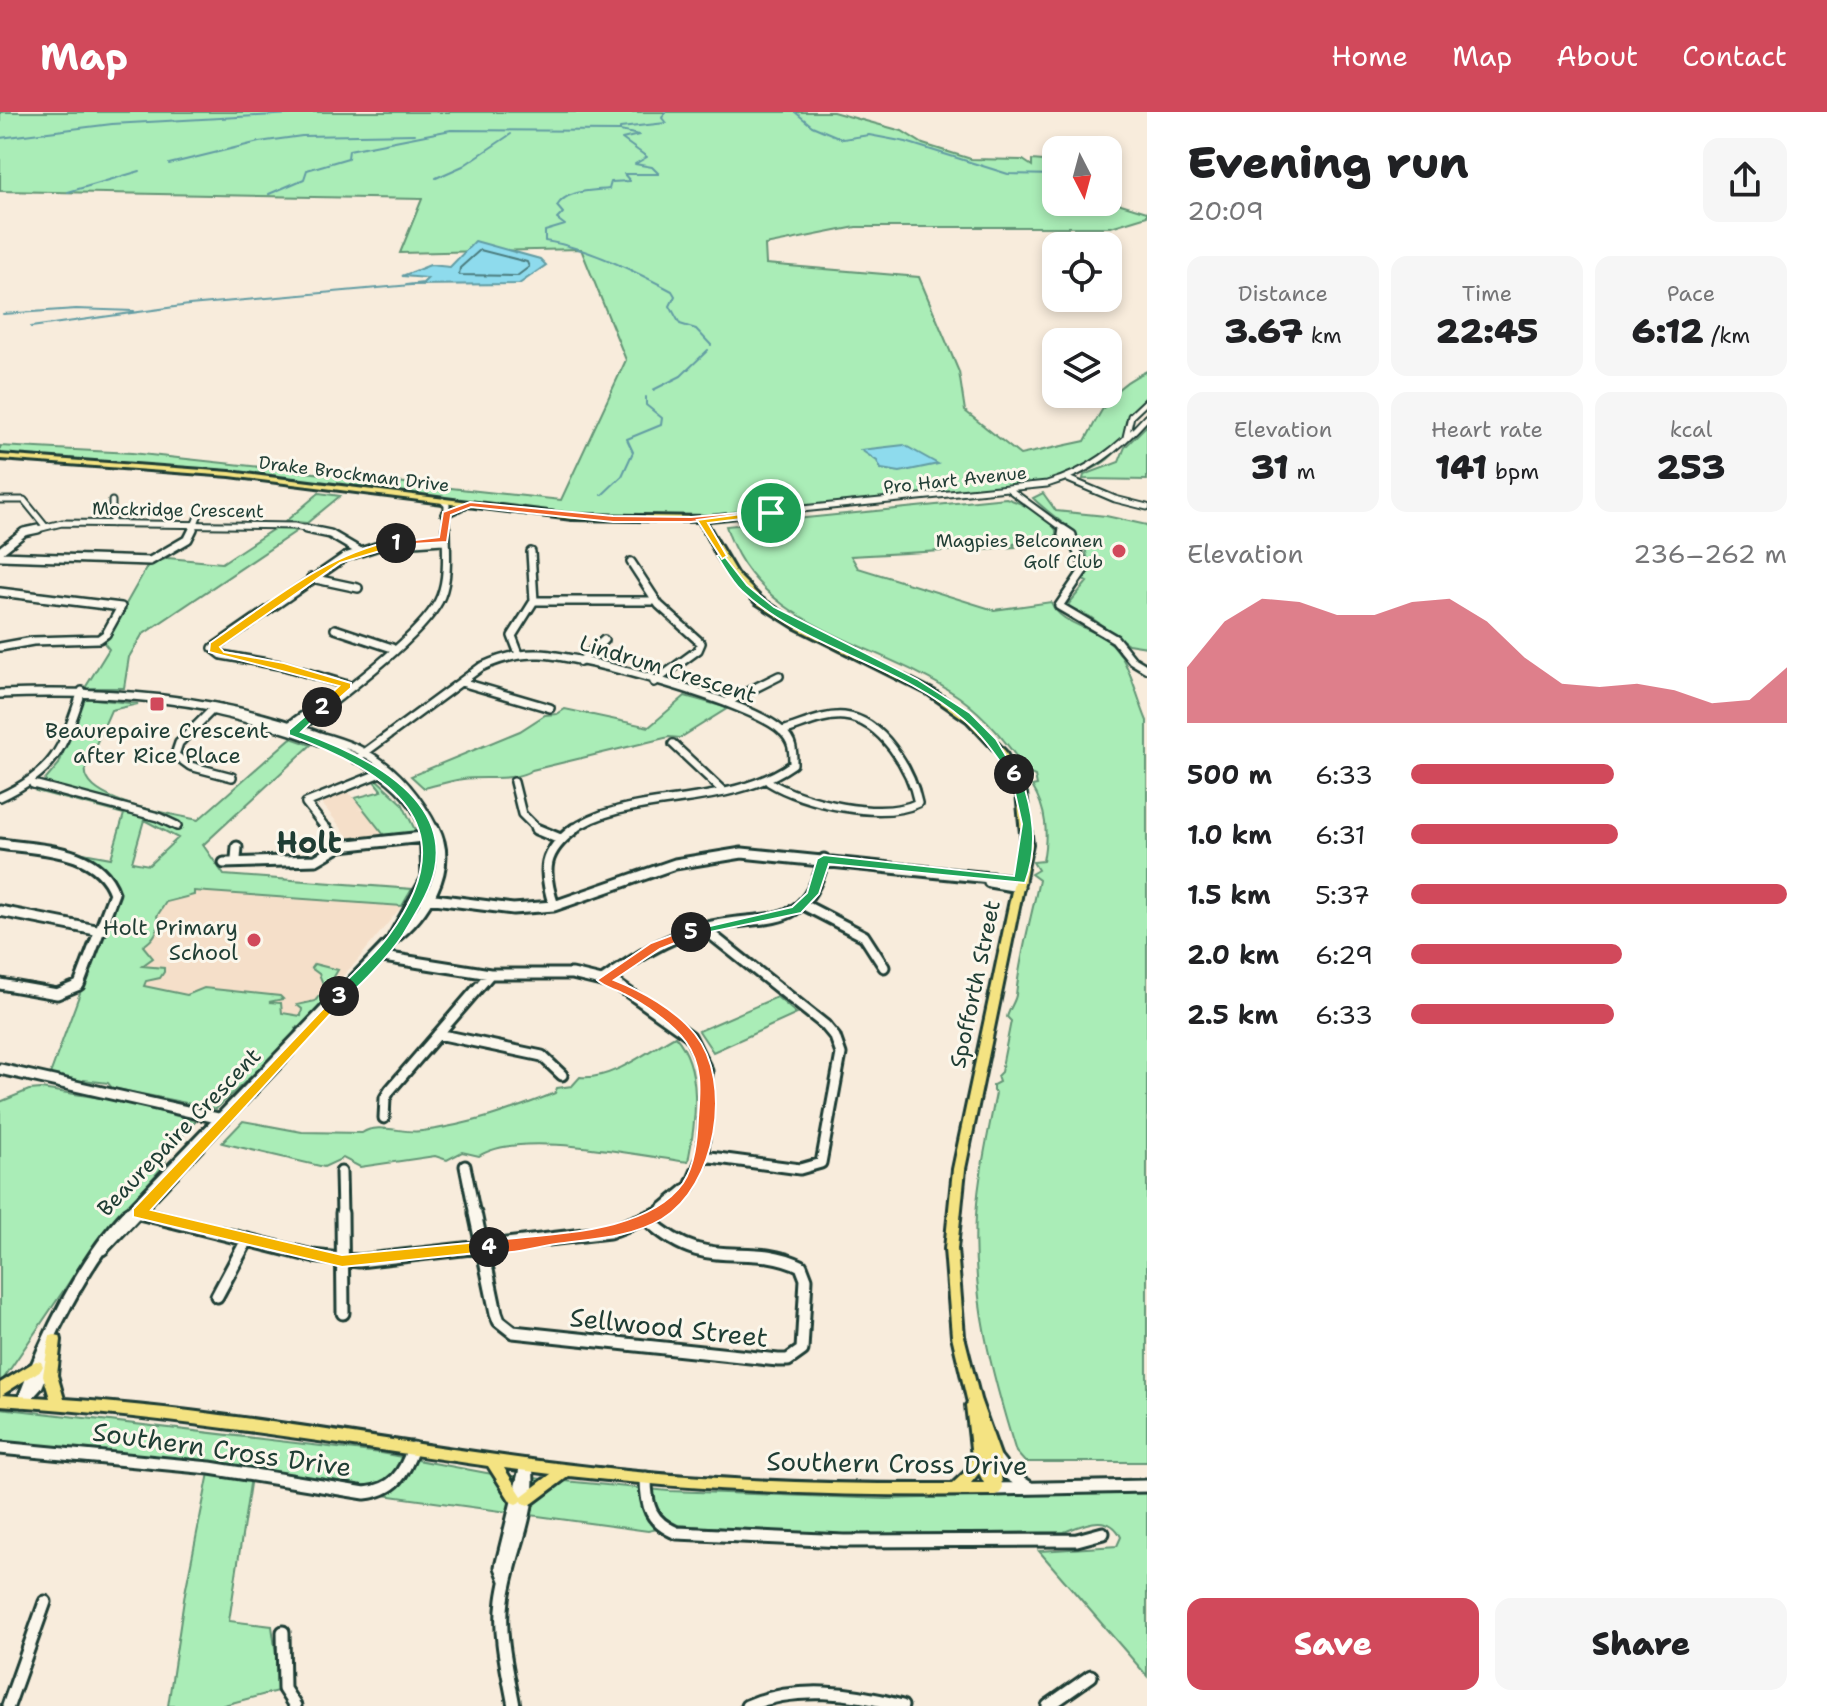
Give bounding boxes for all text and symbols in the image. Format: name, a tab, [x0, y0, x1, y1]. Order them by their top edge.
text: Map	[40, 31, 128, 82]
text: Home	[1331, 37, 1408, 75]
text: Map	[1452, 37, 1512, 75]
text: About	[1556, 37, 1638, 75]
text: Contact	[1682, 37, 1787, 75]
text: Evening run	[1187, 133, 1469, 192]
north arrow	[1042, 136, 1122, 216]
map controls	[1042, 136, 1122, 408]
button: share	[1703, 138, 1787, 222]
text: 20:09	[1187, 193, 1264, 228]
button: locate	[1042, 232, 1122, 312]
text: Distance	[1238, 279, 1328, 308]
text: Time	[1462, 279, 1512, 308]
text: Pace	[1667, 279, 1715, 308]
text: 3.67	[1224, 308, 1303, 354]
text: 22:45	[1436, 308, 1538, 354]
text: 6:12	[1632, 308, 1703, 354]
text: km	[1303, 321, 1342, 350]
text: /km	[1703, 321, 1750, 350]
button: layers	[1042, 328, 1122, 408]
text: Elevation	[1234, 415, 1332, 444]
text: Heart rate	[1431, 415, 1543, 444]
text: kcal	[1670, 415, 1712, 444]
text: 31	[1251, 444, 1289, 490]
text: 141	[1435, 444, 1488, 490]
text: 253	[1657, 444, 1725, 490]
street label: Drake Brockman Drive	[257, 450, 451, 498]
text: m	[1289, 457, 1315, 486]
text: bpm	[1488, 457, 1539, 486]
street label: Pro Hart Avenue	[882, 461, 1028, 499]
pin	[737, 479, 805, 547]
icon: arrive	[749, 491, 793, 535]
street label: Mockridge Crescent	[92, 497, 264, 524]
pin: 1	[376, 523, 416, 563]
text: 1	[391, 528, 401, 557]
place label: Magpies Belconnen Golf Club	[936, 529, 1103, 574]
text: Elevation	[1187, 536, 1303, 571]
text: 236–262 m	[1633, 536, 1787, 571]
marker: Magpies Belconnen Golf Club	[1110, 542, 1128, 560]
street label: Lindrum Crescent	[576, 628, 760, 710]
pin: 2	[302, 687, 342, 727]
text: 2	[314, 692, 330, 721]
marker: Beaurepaire Crescent after Rice Place	[148, 695, 166, 713]
place label: Beaurepaire Crescent after Rice Place	[45, 716, 269, 770]
pin: 6	[994, 754, 1034, 794]
text: 500 m	[1187, 757, 1272, 792]
text: 6:33	[1315, 757, 1373, 792]
text: 6	[1006, 759, 1022, 788]
text: 1.0 km	[1187, 817, 1272, 852]
text: 6:31	[1315, 817, 1366, 852]
district label: Holt	[276, 822, 342, 863]
text: 1.5 km	[1187, 877, 1271, 912]
text: 5:37	[1315, 877, 1370, 912]
street label: Spofforth Street	[943, 897, 1007, 1071]
pin: 5	[671, 912, 711, 952]
place label: Holt Primary School	[103, 913, 238, 967]
text: 5	[684, 917, 698, 946]
marker: Holt Primary School	[245, 931, 263, 949]
text: 2.0 km	[1187, 937, 1279, 972]
text: 6:29	[1315, 937, 1373, 972]
pin: 3	[319, 976, 359, 1016]
text: 3	[331, 981, 347, 1010]
text: 2.5 km	[1187, 997, 1278, 1032]
text: 6:33	[1315, 997, 1373, 1032]
street label: Beaurepaire Crescent	[91, 1041, 267, 1223]
pin: 4	[469, 1227, 509, 1267]
text: 4	[481, 1232, 497, 1261]
street label: Sellwood Street	[568, 1299, 770, 1355]
street label: Southern Cross Drive	[90, 1413, 354, 1485]
street label: Southern Cross Drive	[766, 1443, 1028, 1483]
button: Save	[1187, 1598, 1479, 1690]
button: Share	[1495, 1598, 1787, 1690]

